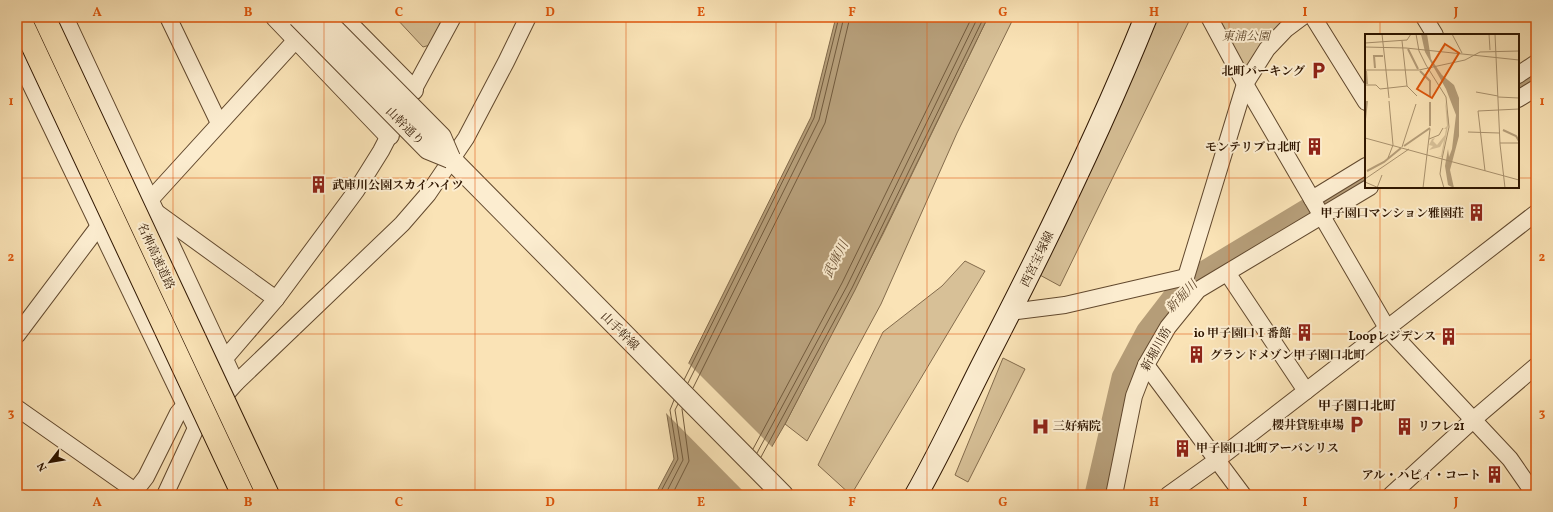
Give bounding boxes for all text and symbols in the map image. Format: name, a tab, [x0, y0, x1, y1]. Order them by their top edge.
text: A	[92, 4, 102, 22]
text: B	[244, 4, 253, 22]
text: C	[395, 4, 403, 22]
text: D	[545, 4, 555, 22]
text: E	[697, 4, 705, 22]
text: F	[848, 4, 856, 22]
text: G	[998, 4, 1008, 22]
text: H	[1149, 4, 1159, 22]
text: I	[1303, 4, 1308, 22]
text: J	[1453, 4, 1459, 22]
park label: 東浦公園	[1222, 29, 1272, 45]
inset map	[1365, 34, 1519, 188]
parking icon: 北町パーキング	[1308, 61, 1328, 81]
place label: 北町パーキング	[1221, 64, 1305, 80]
text: 1	[8, 93, 14, 111]
text: 1	[1539, 93, 1545, 111]
street label: 山幹通り	[382, 104, 427, 149]
building icon: モンテリブロ北町	[1304, 137, 1324, 157]
place label: モンテリブロ北町	[1205, 140, 1301, 156]
building icon: 武庫川公園スカイハイツ	[309, 175, 329, 195]
place label: 武庫川公園スカイハイツ	[332, 178, 463, 194]
building icon: 甲子園口マンション雅園荘	[1467, 203, 1487, 223]
place label: 甲子園口マンション雅園荘	[1321, 206, 1464, 222]
street label: 名神高速道路	[133, 220, 178, 292]
street label: 西宮宝塚線	[1018, 229, 1058, 290]
water label: 武庫川	[820, 237, 855, 281]
text: 2	[8, 249, 15, 267]
text: 2	[1539, 249, 1546, 267]
water label: 新堀川	[1162, 276, 1204, 318]
street label: 山手幹線	[597, 309, 642, 354]
building icon: io 甲子園口Ⅰ番館	[1294, 323, 1314, 343]
street label: 新堀川筋	[1138, 325, 1176, 374]
place label: io 甲子園口Ⅰ番館	[1194, 326, 1291, 342]
building icon: Loopレジデンス	[1439, 326, 1459, 346]
place label: Loopレジデンス	[1349, 329, 1436, 345]
building icon: グランドメゾン甲子園口北町	[1187, 345, 1207, 365]
place label: グランドメゾン甲子園口北町	[1210, 348, 1366, 364]
district label: 甲子園口北町	[1318, 398, 1396, 416]
text: 3	[8, 405, 15, 423]
text: 3	[1539, 405, 1546, 423]
parking icon: 櫻井貸駐車場	[1347, 415, 1367, 435]
hospital icon: 三好病院	[1030, 416, 1050, 436]
building icon: リフレ21	[1395, 416, 1415, 436]
place label: 櫻井貸駐車場	[1272, 418, 1344, 434]
place label: 三好病院	[1053, 419, 1101, 435]
place label: リフレ21	[1418, 419, 1465, 435]
building icon: 甲子園口北町アーバンリス	[1173, 438, 1193, 458]
place label: 甲子園口北町アーバンリス	[1196, 441, 1339, 457]
north arrow	[30, 442, 70, 482]
text: N	[34, 459, 51, 474]
building icon: アル・ハピィ・コート	[1484, 465, 1504, 485]
place label: アル・ハピィ・コート	[1362, 468, 1481, 484]
text: A	[92, 494, 102, 512]
text: B	[244, 494, 253, 512]
text: C	[395, 494, 403, 512]
text: D	[545, 494, 555, 512]
text: E	[697, 494, 705, 512]
text: F	[848, 494, 856, 512]
text: G	[998, 494, 1008, 512]
text: H	[1149, 494, 1159, 512]
text: I	[1303, 494, 1308, 512]
text: J	[1453, 494, 1459, 512]

